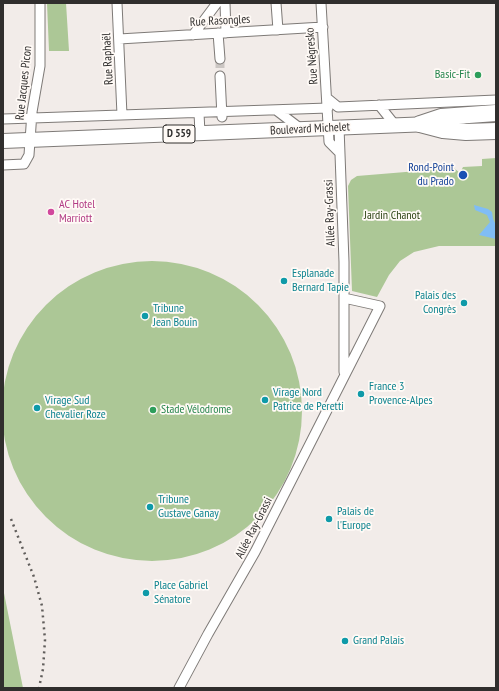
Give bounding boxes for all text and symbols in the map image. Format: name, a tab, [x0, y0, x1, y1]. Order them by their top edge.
street label: Rue Rasongles	[189, 12, 251, 30]
street label: Rue Négresko	[303, 27, 321, 85]
street label: Rue Raphaël	[99, 33, 117, 85]
street label: Rue Jacques Picon	[13, 45, 35, 121]
place label: Basic-Fit	[435, 68, 470, 82]
marker: Basic-Fit	[473, 70, 483, 80]
street label: Boulevard Michelet	[270, 120, 350, 138]
road number: D 559	[163, 125, 195, 143]
place label: Rond-Point du Prado	[408, 161, 454, 189]
marker: Rond-Point du Prado	[457, 169, 469, 181]
street label: Allée Ray-Grassi	[322, 179, 338, 247]
place label: AC Hotel Marriott	[59, 198, 95, 226]
marker: AC Hotel Marriott	[46, 207, 56, 217]
park label: Jardin Chanot	[364, 209, 420, 223]
place label: Esplanade Bernard Tapie	[292, 267, 349, 295]
marker: Esplanade Bernard Tapie	[279, 276, 289, 286]
place label: Palais des Congrès	[415, 289, 456, 317]
marker: Palais des Congrès	[459, 298, 469, 308]
place label: Tribune Jean Bouin	[153, 302, 197, 330]
marker: Tribune Jean Bouin	[140, 311, 150, 321]
place label: France 3 Provence-Alpes	[369, 380, 432, 408]
place label: Virage Nord Patrice de Peretti	[273, 386, 344, 414]
marker: France 3 Provence-Alpes	[356, 389, 366, 399]
place label: Virage Sud Chevalier Roze	[45, 394, 106, 422]
marker: Virage Nord Patrice de Peretti	[260, 395, 270, 405]
marker: Virage Sud Chevalier Roze	[32, 403, 42, 413]
place label: Stade Vélodrome	[161, 403, 231, 417]
marker: Stade Vélodrome	[148, 405, 158, 415]
place label: Tribune Gustave Ganay	[158, 493, 219, 521]
street label: Allée Ray-Grassi	[232, 495, 276, 561]
marker: Tribune Gustave Ganay	[145, 502, 155, 512]
place label: Palais de l'Europe	[337, 505, 374, 533]
marker: Palais de l'Europe	[324, 514, 334, 524]
place label: Place Gabriel Sénatore	[154, 579, 208, 607]
marker: Place Gabriel Sénatore	[141, 588, 151, 598]
place label: Grand Palais	[353, 634, 404, 648]
marker: Grand Palais	[340, 636, 350, 646]

